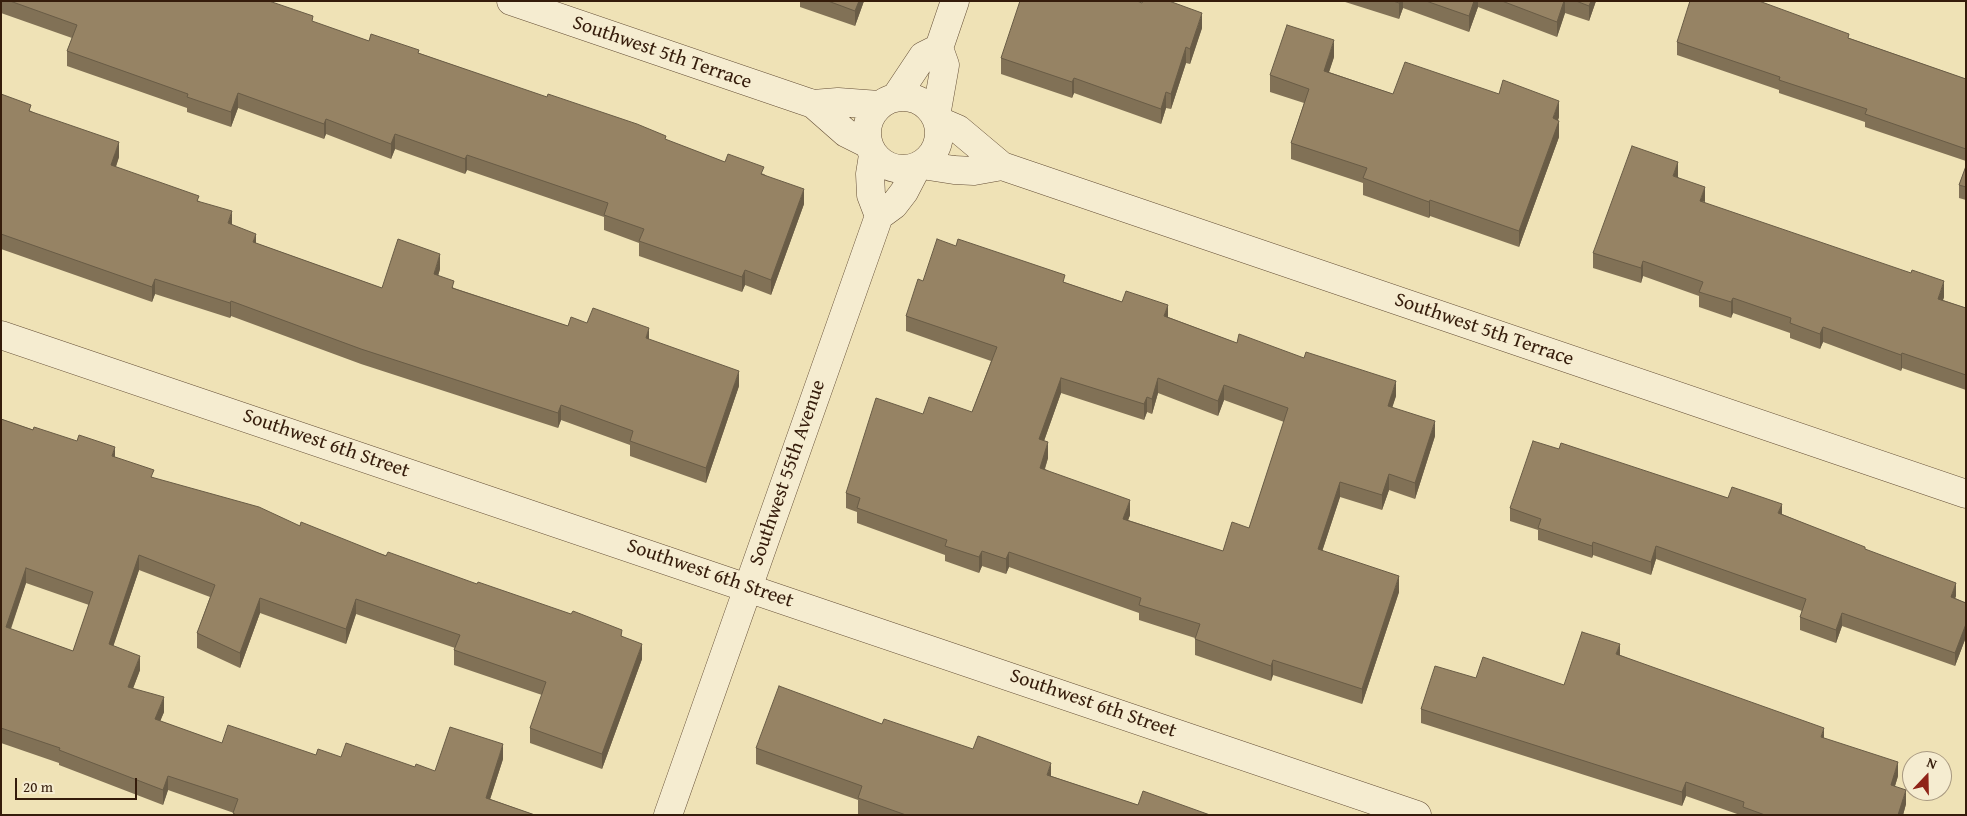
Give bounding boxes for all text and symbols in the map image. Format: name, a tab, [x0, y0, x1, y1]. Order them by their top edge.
street label: Southwest 5th Terrace	[569, 11, 755, 95]
street label: Southwest 5th Terrace	[1391, 288, 1577, 372]
street label: Southwest 55th Avenue	[745, 377, 831, 569]
street label: Southwest 6th Street	[240, 404, 412, 484]
street label: Southwest 6th Street	[624, 534, 796, 614]
street label: Southwest 6th Street	[1007, 664, 1179, 744]
north arrow	[1902, 751, 1952, 801]
text: N	[1924, 752, 1940, 774]
scale bar	[18, 768, 140, 800]
text: 20 m	[23, 776, 53, 797]

